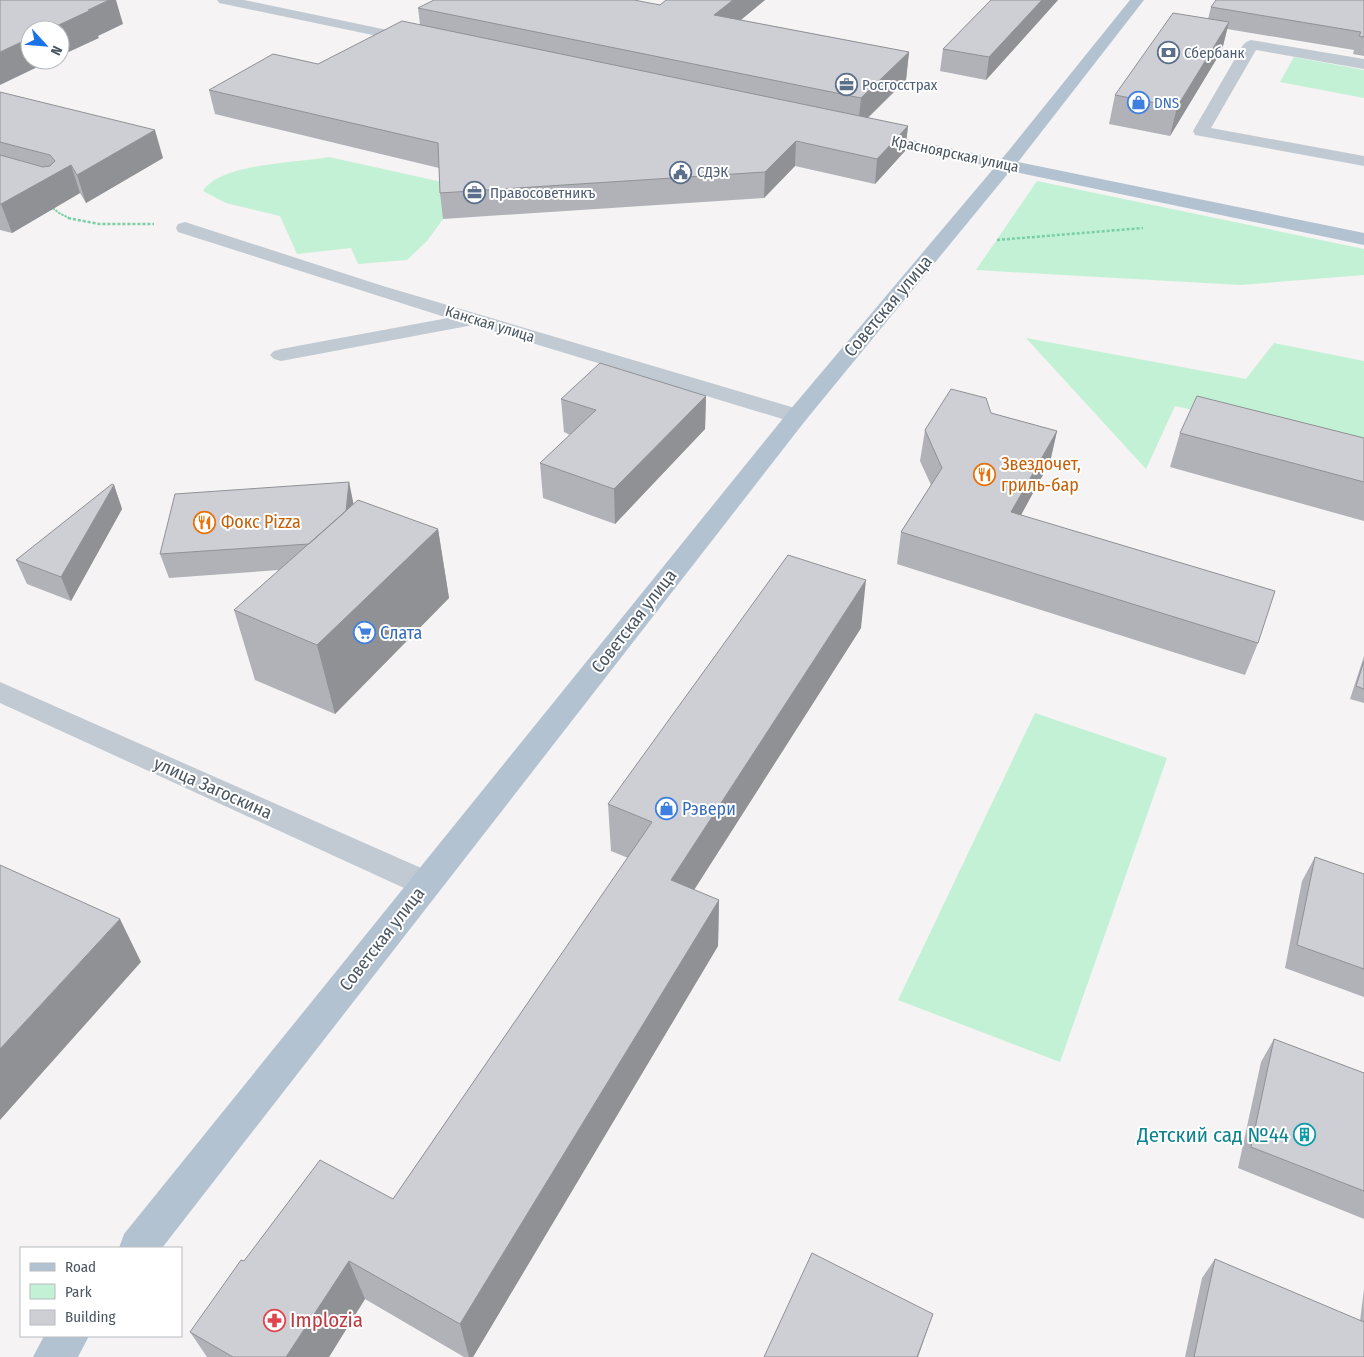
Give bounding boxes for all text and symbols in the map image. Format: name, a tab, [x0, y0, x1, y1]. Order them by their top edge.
north arrow	[20, 20, 70, 70]
bank icon: Сбербанк	[1156, 41, 1180, 65]
text: N	[47, 43, 66, 58]
place label: Сбербанк	[1184, 44, 1245, 62]
office icon: Росгосстрах	[834, 73, 858, 97]
place label: Росгосстрах	[862, 76, 938, 94]
shop icon: DNS	[1126, 91, 1150, 115]
place label: DNS	[1154, 94, 1179, 112]
street label: Красноярская улица	[890, 132, 1020, 176]
public building icon: СДЭК	[669, 160, 693, 184]
place label: СДЭК	[697, 163, 728, 181]
office icon: Правосоветникъ	[462, 181, 486, 205]
place label: Правосоветникъ	[490, 184, 595, 202]
street label: Советская улица	[839, 251, 937, 361]
street label: Канская улица	[443, 302, 537, 346]
place label: Звездочет, гриль-бар	[1001, 453, 1081, 496]
restaurant icon: Звездочет, гриль-бар	[973, 462, 997, 486]
restaurant icon: Фокс Pizza	[193, 510, 217, 534]
place label: Фокс Pizza	[221, 511, 301, 533]
street label: Советская улица	[587, 565, 681, 677]
supermarket icon: Слата	[352, 621, 376, 645]
place label: Слата	[380, 622, 423, 644]
street label: улица Загоскина	[151, 752, 276, 824]
shop icon: Рэвери	[654, 797, 678, 821]
place label: Рэвери	[682, 798, 736, 820]
street label: Советская улица	[335, 883, 429, 995]
place label: Детский сад №44	[1136, 1122, 1289, 1148]
building icon: Детский сад №44	[1293, 1123, 1317, 1147]
legend	[20, 1247, 182, 1337]
text: Road	[65, 1258, 96, 1276]
text: Park	[65, 1283, 92, 1301]
place label: Implozia	[290, 1307, 363, 1333]
text: Building	[65, 1308, 116, 1326]
pharmacy icon: Implozia	[262, 1308, 286, 1332]

